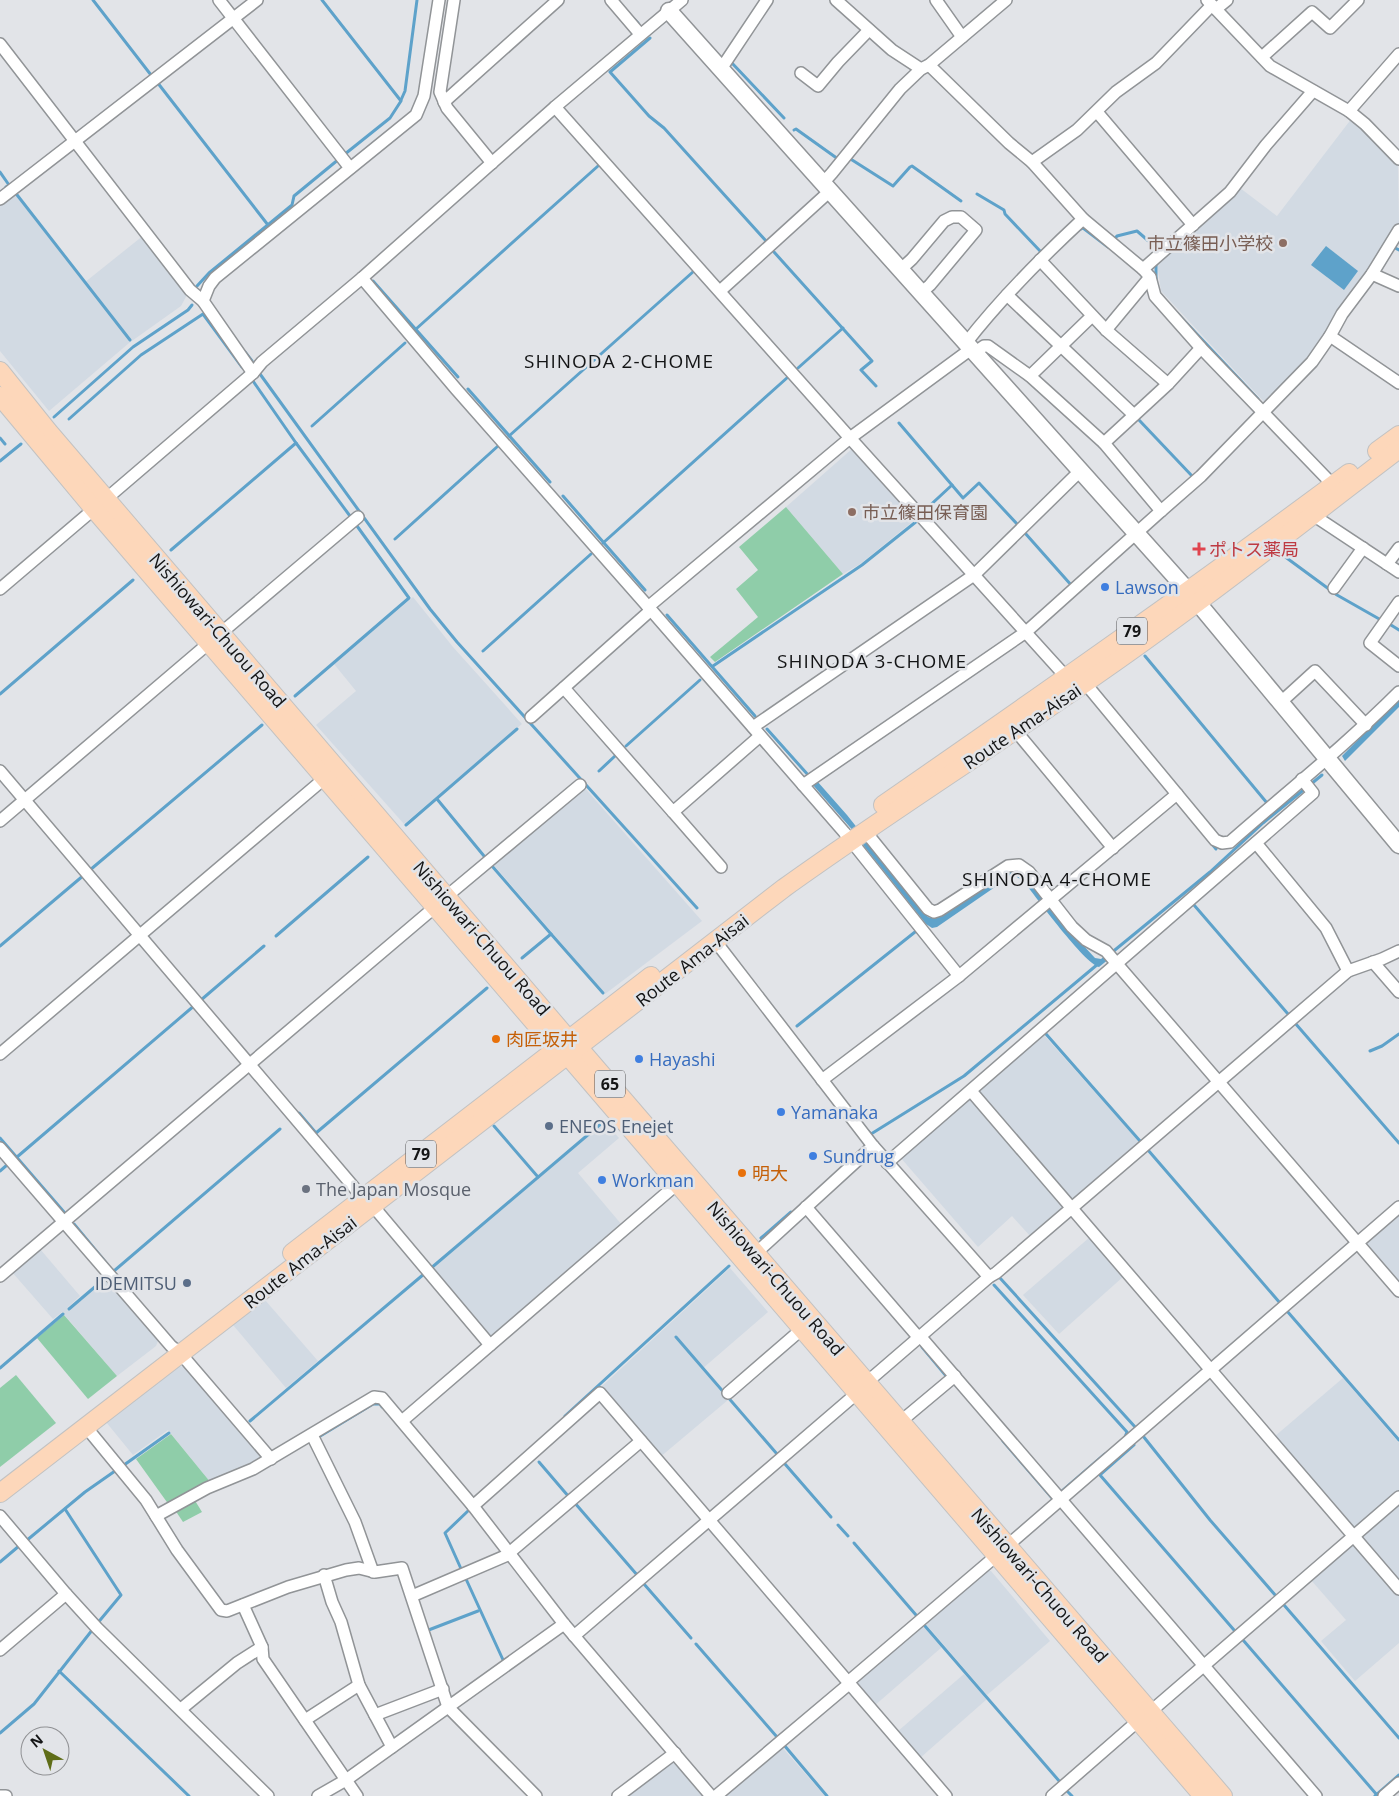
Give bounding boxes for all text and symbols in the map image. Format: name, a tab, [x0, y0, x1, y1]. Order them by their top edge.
place label: 市立篠田小学校	[1147, 231, 1273, 255]
marker: 市立篠田小学校	[1277, 237, 1289, 249]
district label: SHINODA 2-CHOME	[524, 348, 714, 374]
place label: 市立篠田保育園	[862, 500, 988, 524]
marker: 市立篠田保育園	[846, 506, 858, 518]
place label: ポトス薬局	[1209, 537, 1299, 561]
marker: ポトス薬局	[1193, 543, 1205, 555]
street label: Nishiowari-Chuou Road	[144, 548, 292, 712]
place label: Lawson	[1115, 575, 1179, 599]
marker: Lawson	[1099, 581, 1111, 593]
road number: 79	[1117, 618, 1147, 644]
district label: SHINODA 3-CHOME	[777, 648, 967, 674]
street label: Route Ama-Aisai	[958, 678, 1086, 774]
street label: Nishiowari-Chuou Road	[408, 856, 556, 1020]
district label: SHINODA 4-CHOME	[962, 866, 1152, 892]
street label: Route Ama-Aisai	[631, 908, 753, 1012]
place label: 肉匠坂井	[506, 1027, 578, 1051]
marker: 肉匠坂井	[490, 1033, 502, 1045]
place label: Hayashi	[649, 1047, 715, 1071]
marker: Hayashi	[633, 1053, 645, 1065]
road number: 65	[595, 1070, 625, 1098]
place label: Yamanaka	[791, 1100, 878, 1124]
marker: Yamanaka	[775, 1106, 787, 1118]
place label: ENEOS Enejet	[559, 1114, 673, 1138]
marker: ENEOS Enejet	[543, 1120, 555, 1132]
road number: 79	[406, 1140, 436, 1168]
place label: Sundrug	[823, 1144, 894, 1168]
marker: Sundrug	[807, 1150, 819, 1162]
place label: 明大	[752, 1161, 788, 1185]
marker: 明大	[736, 1167, 748, 1179]
place label: Workman	[612, 1168, 694, 1192]
marker: Workman	[596, 1174, 608, 1186]
place label: The Japan Mosque	[316, 1177, 471, 1201]
marker: The Japan Mosque	[300, 1183, 312, 1195]
street label: Nishiowari-Chuou Road	[702, 1196, 850, 1360]
street label: Route Ama-Aisai	[239, 1210, 361, 1314]
place label: IDEMITSU	[95, 1271, 177, 1295]
marker: IDEMITSU	[181, 1277, 193, 1289]
street label: Nishiowari-Chuou Road	[966, 1503, 1114, 1667]
north arrow	[20, 1726, 70, 1776]
text: N	[26, 1730, 47, 1752]

